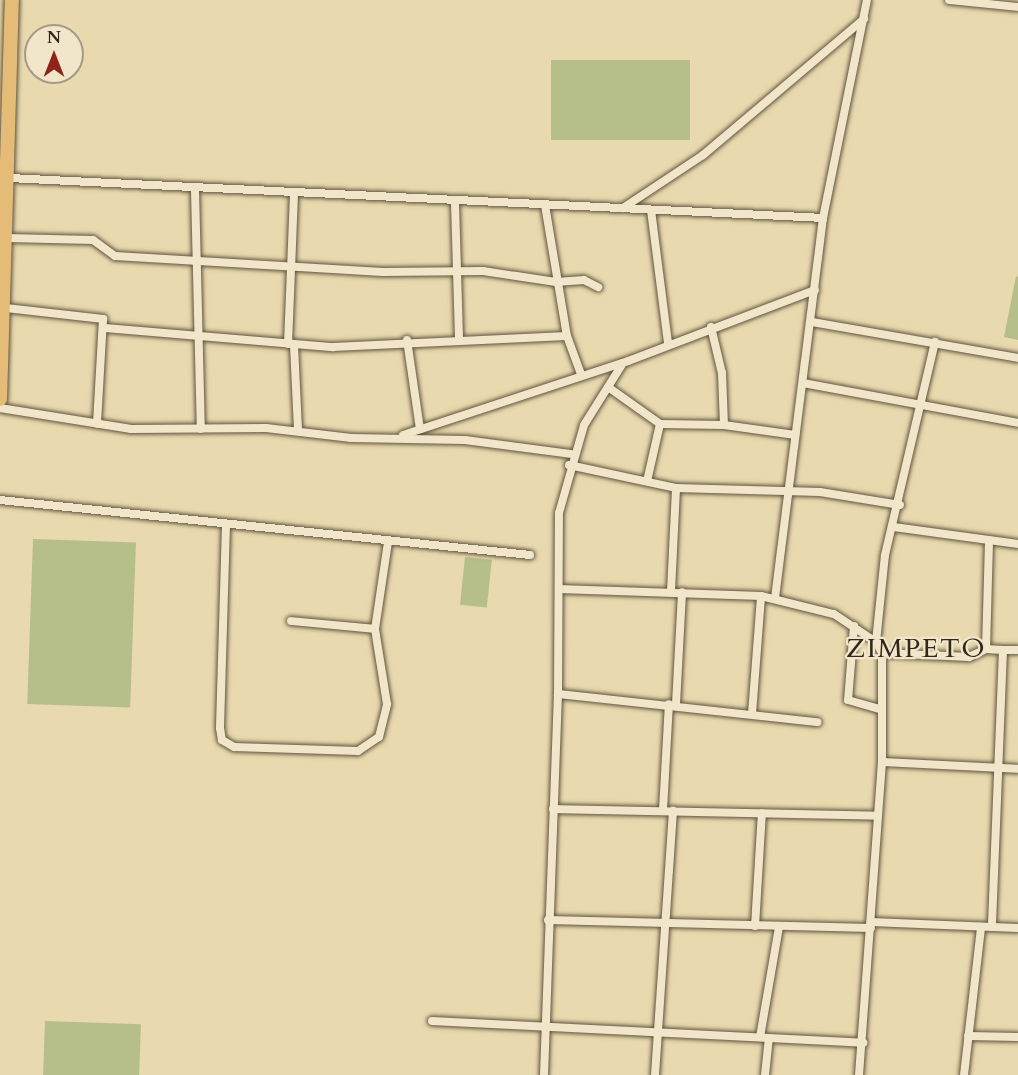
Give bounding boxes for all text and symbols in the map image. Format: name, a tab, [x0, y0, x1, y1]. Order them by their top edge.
north arrow	[24, 24, 84, 84]
text: N	[47, 27, 61, 49]
district label: ZIMPETO	[846, 633, 986, 665]

